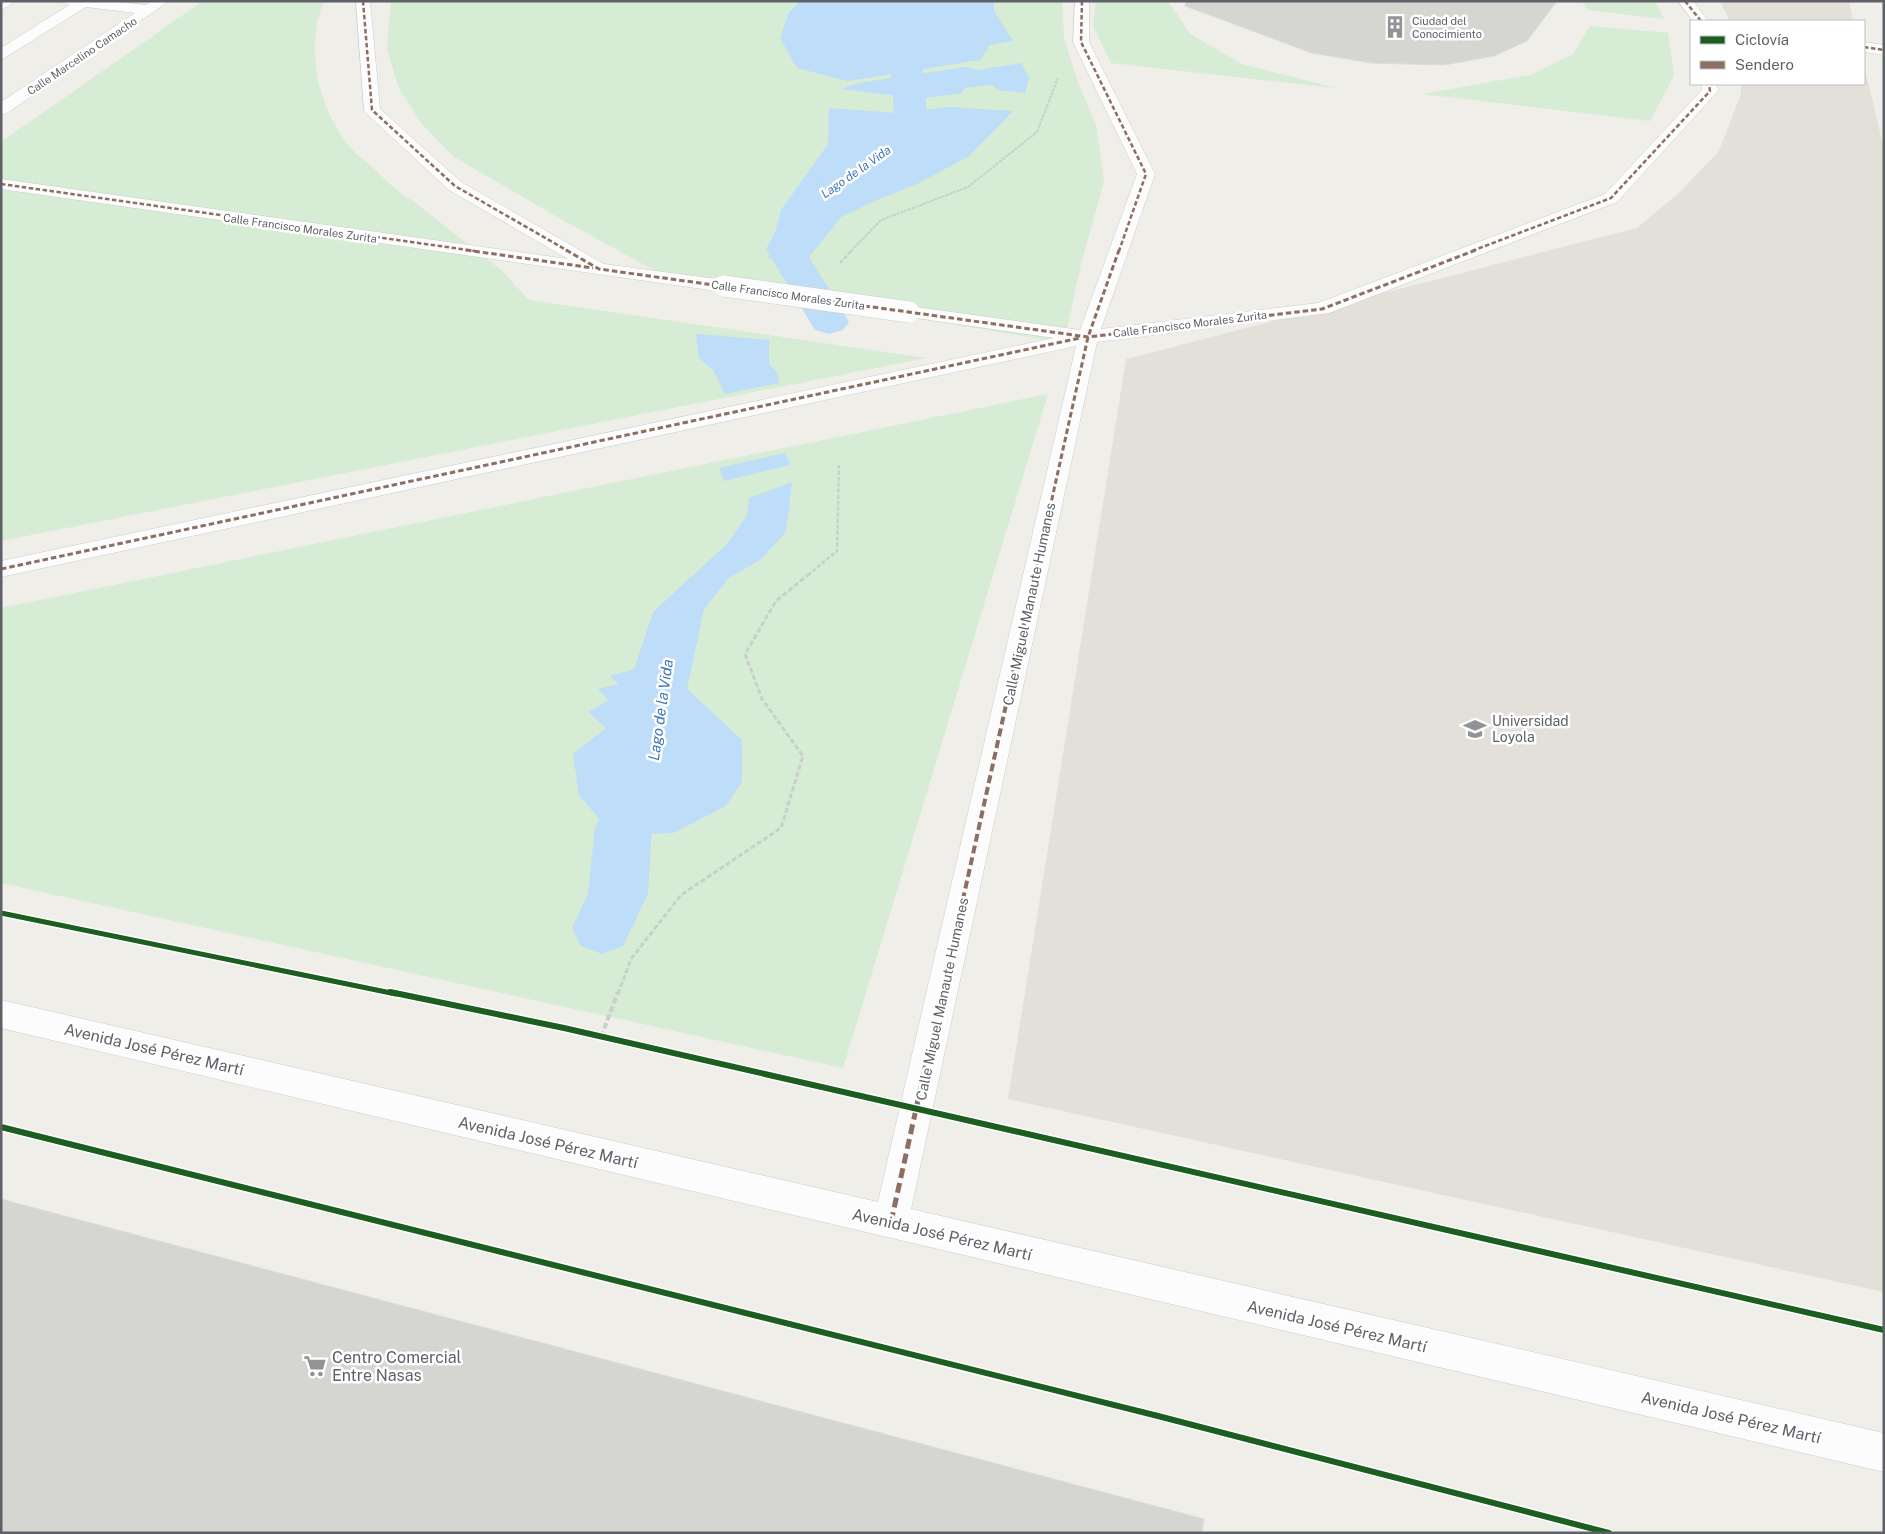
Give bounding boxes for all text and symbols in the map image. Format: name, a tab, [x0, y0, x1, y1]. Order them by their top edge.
building icon: Ciudad del Conocimiento	[1382, 14, 1408, 40]
street label: Calle Marcelino Camacho	[25, 15, 139, 97]
place label: Ciudad del Conocimiento	[1412, 15, 1482, 40]
legend	[1690, 20, 1865, 85]
text: Ciclovía	[1735, 31, 1789, 48]
text: Sendero	[1735, 56, 1794, 73]
water label: Lago de la Vida	[819, 143, 893, 201]
street label: Calle Francisco Morales Zurita	[222, 211, 378, 245]
street label: Calle Francisco Morales Zurita	[710, 278, 866, 312]
street label: Calle Francisco Morales Zurita	[1112, 309, 1268, 339]
street label: Calle Miguel Manaute Humanes	[1000, 501, 1058, 707]
water label: Lago de la Vida	[645, 658, 676, 762]
place label: Universidad Loyola	[1492, 713, 1569, 745]
school or university icon: Universidad Loyola	[1462, 716, 1488, 742]
street label: Calle Miguel Manaute Humanes	[913, 896, 971, 1102]
street label: Avenida José Pérez Martí	[62, 1020, 247, 1080]
street label: Avenida José Pérez Martí	[456, 1113, 641, 1173]
street label: Avenida José Pérez Martí	[850, 1205, 1035, 1265]
street label: Avenida José Pérez Martí	[1245, 1297, 1430, 1357]
place label: Centro Comercial Entre Nasas	[332, 1348, 462, 1385]
supermarket icon: Centro Comercial Entre Nasas	[302, 1353, 328, 1379]
street label: Avenida José Pérez Martí	[1639, 1388, 1824, 1448]

